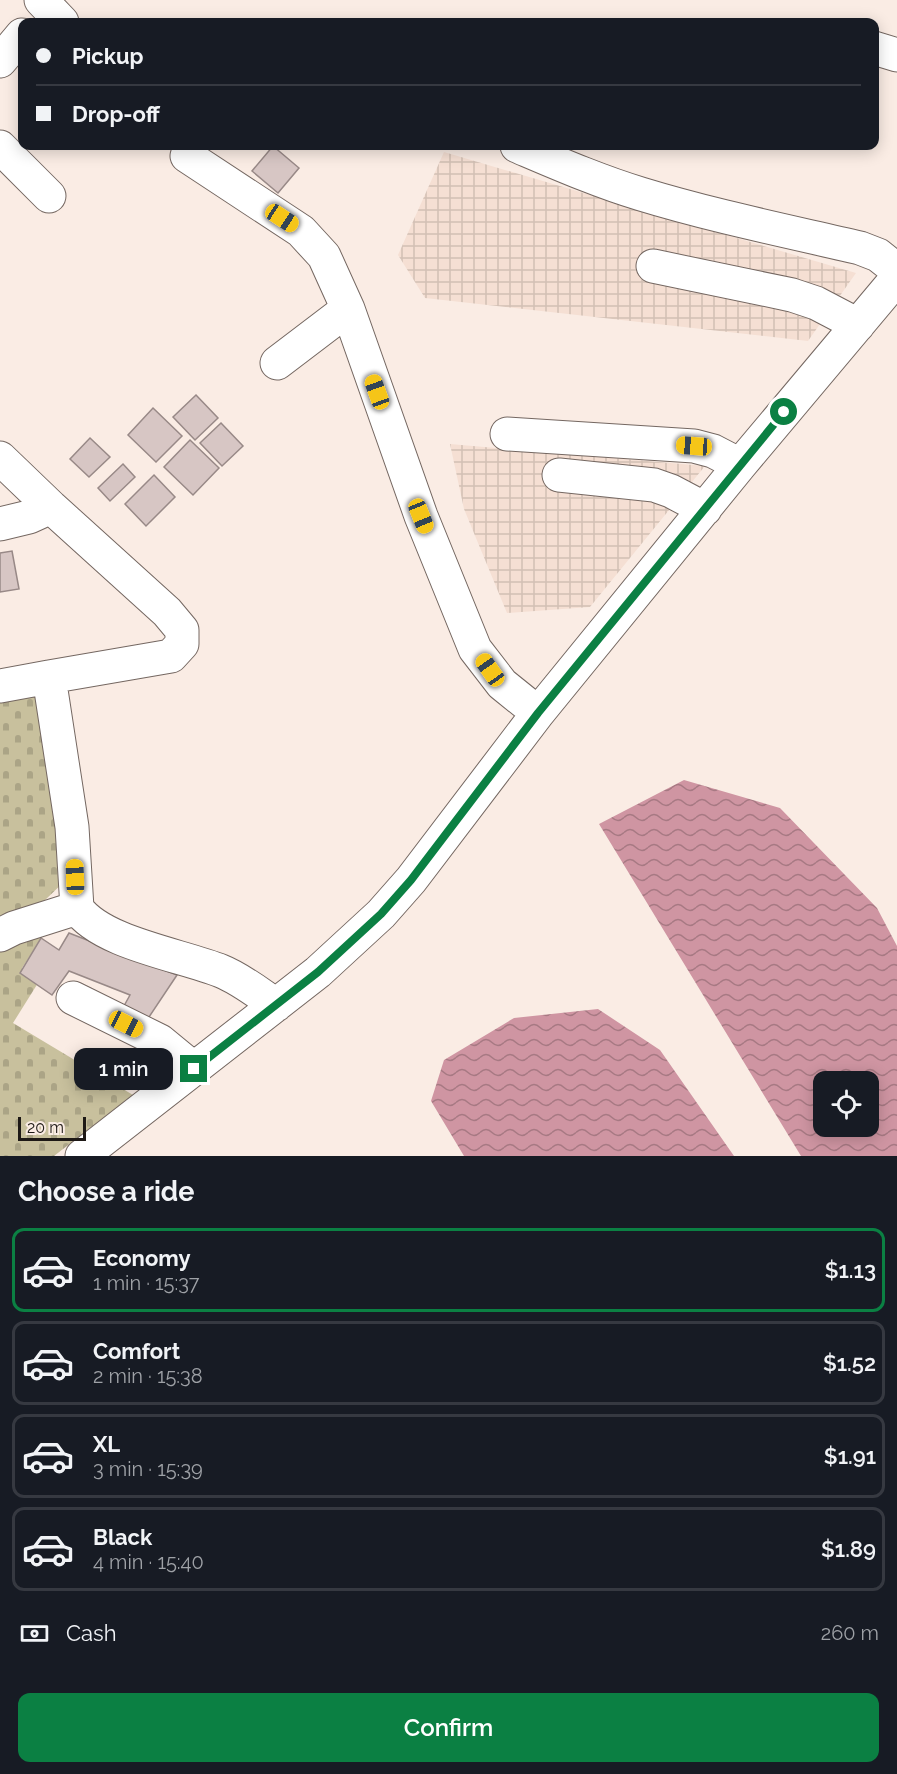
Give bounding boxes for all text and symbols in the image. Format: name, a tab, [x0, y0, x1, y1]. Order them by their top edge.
text: Pickup	[72, 43, 144, 69]
text: Drop-off	[72, 101, 160, 127]
car	[262, 201, 302, 235]
car	[362, 372, 392, 412]
route start	[770, 398, 797, 425]
car	[675, 436, 713, 456]
car	[406, 496, 436, 536]
car	[472, 650, 508, 690]
car	[65, 859, 85, 895]
car	[106, 1008, 146, 1040]
callout: 1 min	[74, 1048, 173, 1090]
route end	[180, 1055, 207, 1082]
text: 1 min	[99, 1057, 148, 1081]
map controls	[813, 1071, 879, 1137]
button: locate	[813, 1071, 879, 1137]
scale bar	[18, 1114, 86, 1142]
text: 20 m	[27, 1118, 64, 1137]
text: Choose a ride	[18, 1176, 194, 1207]
icon: car	[21, 1243, 75, 1297]
text: Economy	[93, 1245, 191, 1271]
text: $1.13	[825, 1257, 876, 1283]
text: 1 min · 15:37	[93, 1271, 200, 1295]
icon: car	[21, 1336, 75, 1390]
text: Comfort	[93, 1338, 180, 1364]
text: $1.52	[823, 1350, 876, 1376]
text: 2 min · 15:38	[93, 1364, 203, 1388]
icon: car	[21, 1429, 75, 1483]
text: XL	[93, 1431, 120, 1457]
text: $1.91	[824, 1443, 876, 1469]
text: 3 min · 15:39	[93, 1457, 203, 1481]
icon: car	[21, 1522, 75, 1576]
text: Black	[93, 1524, 152, 1550]
text: $1.89	[821, 1536, 876, 1562]
text: 4 min · 15:40	[93, 1550, 204, 1574]
icon: cash	[18, 1617, 51, 1650]
text: Cash	[66, 1620, 117, 1646]
text: 260 m	[821, 1621, 879, 1645]
button: Confirm	[18, 1693, 879, 1762]

